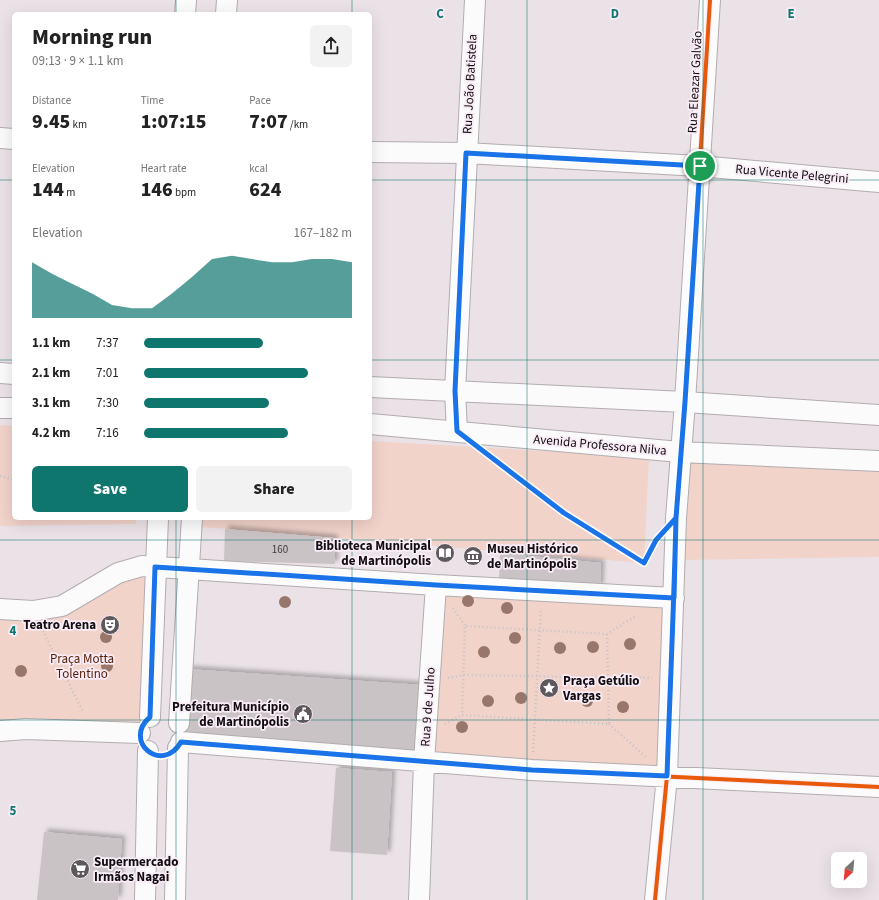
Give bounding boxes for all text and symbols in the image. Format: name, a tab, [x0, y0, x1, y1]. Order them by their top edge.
text: C	[436, 5, 444, 23]
text: D	[611, 5, 619, 23]
text: E	[787, 5, 795, 23]
text: Morning run	[32, 21, 152, 53]
button: share	[310, 25, 352, 67]
street label: Rua Eleazar Galvão	[683, 30, 707, 134]
street label: Rua João Batistela	[458, 33, 482, 135]
text: 09:13 · 9 × 1.1 km	[32, 52, 124, 70]
text: Distance	[32, 93, 71, 108]
text: Time	[141, 93, 164, 108]
text: Pace	[249, 93, 271, 108]
text: 9.45	[32, 108, 70, 136]
text: 1:07:15	[141, 108, 206, 136]
text: 7:07	[249, 108, 288, 136]
text: km	[70, 117, 87, 132]
text: /km	[288, 117, 308, 132]
pin	[683, 149, 717, 183]
icon: arrive	[689, 155, 711, 177]
street label: Rua Vicente Pelegrini	[735, 160, 849, 188]
text: Elevation	[32, 161, 75, 176]
text: Heart rate	[141, 161, 186, 176]
text: kcal	[249, 161, 268, 176]
text: 144	[32, 176, 64, 204]
text: 146	[141, 176, 173, 204]
text: 624	[249, 176, 281, 204]
text: m	[64, 185, 75, 200]
text: bpm	[173, 185, 196, 200]
text: Elevation	[32, 224, 83, 242]
text: 167–182 m	[294, 224, 352, 242]
text: 1.1 km	[32, 334, 71, 352]
text: 7:37	[96, 334, 119, 352]
text: 2.1 km	[32, 364, 71, 382]
text: 7:01	[96, 364, 119, 382]
text: 3.1 km	[32, 394, 71, 412]
text: 7:30	[96, 394, 119, 412]
text: 4.2 km	[32, 424, 71, 442]
text: 7:16	[96, 424, 119, 442]
street label: Avenida Professora Nilva	[533, 430, 667, 460]
button: Save	[32, 466, 188, 512]
button: Share	[196, 466, 352, 512]
place label: Biblioteca Municipal de Martinópolis	[315, 537, 431, 570]
place label: Museu Histórico de Martinópolis	[487, 540, 578, 573]
house number: 160	[272, 542, 288, 557]
library icon: Biblioteca Municipal de Martinópolis	[434, 542, 456, 564]
museum icon: Museu Histórico de Martinópolis	[462, 545, 484, 567]
theatre icon: Teatro Arena	[99, 614, 121, 636]
place label: Teatro Arena	[23, 616, 96, 634]
text: 4	[10, 622, 17, 640]
park label: Praça Motta Tolentino	[50, 650, 114, 683]
street label: Rua 9 de Julho	[416, 667, 440, 747]
place label: Praça Getúlio Vargas	[562, 672, 640, 705]
place icon: Praça Getúlio Vargas	[538, 677, 560, 699]
place label: Prefeitura Município de Martinópolis	[172, 698, 289, 731]
public building icon: Prefeitura Município de Martinópolis	[292, 703, 314, 725]
text: 5	[10, 802, 17, 820]
north arrow	[831, 852, 867, 888]
map controls	[831, 852, 867, 888]
place label: Supermercado Irmãos Nagai	[94, 853, 178, 886]
supermarket icon: Supermercado Irmãos Nagai	[69, 858, 91, 880]

